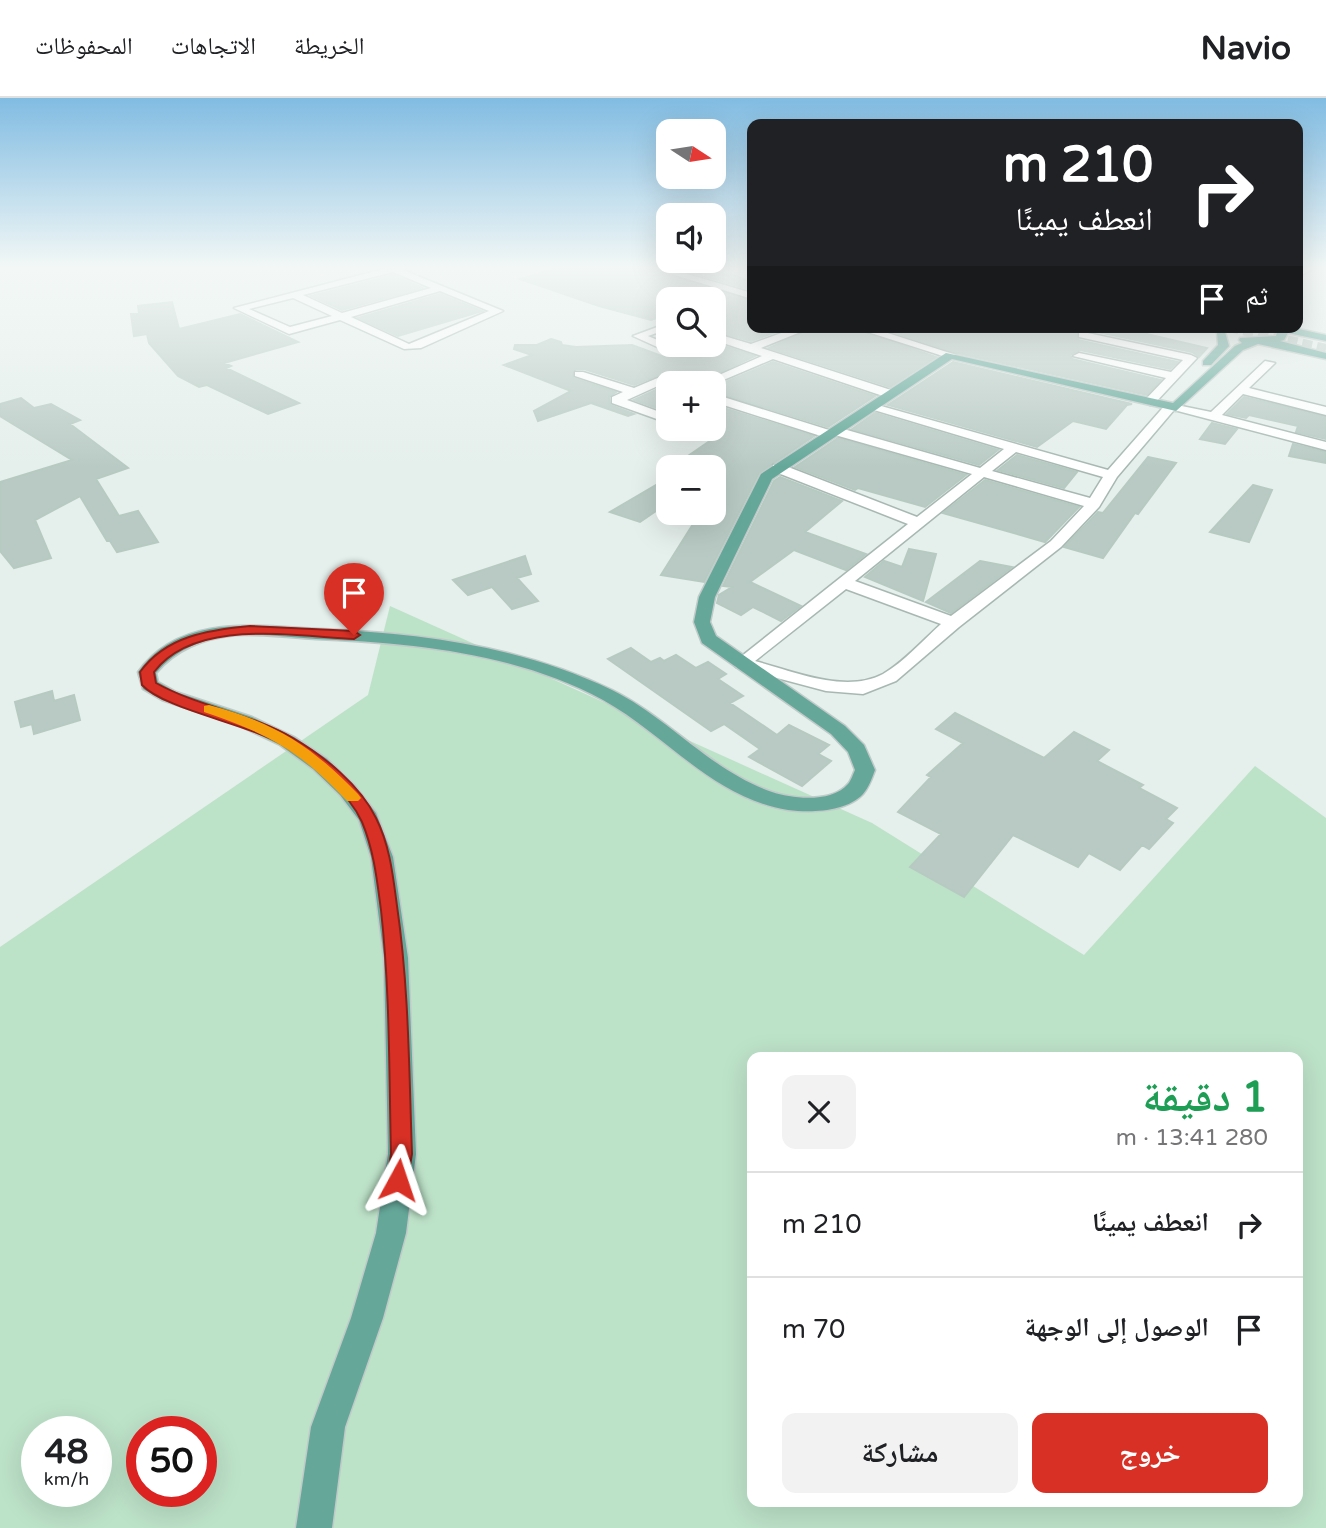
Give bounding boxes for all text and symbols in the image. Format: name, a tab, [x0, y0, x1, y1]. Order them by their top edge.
text: Navio	[1200, 29, 1291, 68]
text: المحفوظات	[35, 32, 133, 61]
text: الاتجاهات	[171, 32, 256, 61]
text: الخريطة	[294, 32, 365, 61]
north arrow	[656, 119, 726, 189]
map controls	[656, 119, 726, 525]
text: 210 m	[1003, 136, 1153, 195]
icon: right	[1177, 147, 1268, 238]
text: انعطف يمينًا	[1016, 201, 1153, 239]
button: sound	[656, 203, 726, 273]
icon: arrive	[1193, 280, 1231, 318]
text: ثم	[1245, 281, 1268, 312]
button: search	[656, 287, 726, 357]
button: +	[656, 371, 726, 441]
button: −	[656, 455, 726, 525]
pin	[324, 563, 384, 635]
icon: arrive	[335, 574, 373, 612]
text: 1 دقيقة	[1142, 1072, 1268, 1123]
button: close	[782, 1075, 856, 1149]
text: 280 m · 13:41	[1116, 1124, 1268, 1152]
position arrow	[361, 1143, 435, 1217]
icon: right	[1230, 1206, 1268, 1244]
text: انعطف يمينًا	[1092, 1207, 1209, 1238]
text: 210 m	[782, 1209, 862, 1240]
icon: arrive	[1230, 1311, 1268, 1349]
text: الوصول إلى الوجهة	[1025, 1312, 1209, 1343]
text: 70 m	[782, 1314, 845, 1345]
button: مشاركة	[782, 1413, 1018, 1493]
button: خروج	[1032, 1413, 1268, 1493]
speed limit sign: 50	[126, 1416, 217, 1507]
text: 48	[45, 1431, 88, 1473]
text: km/h	[44, 1468, 89, 1490]

